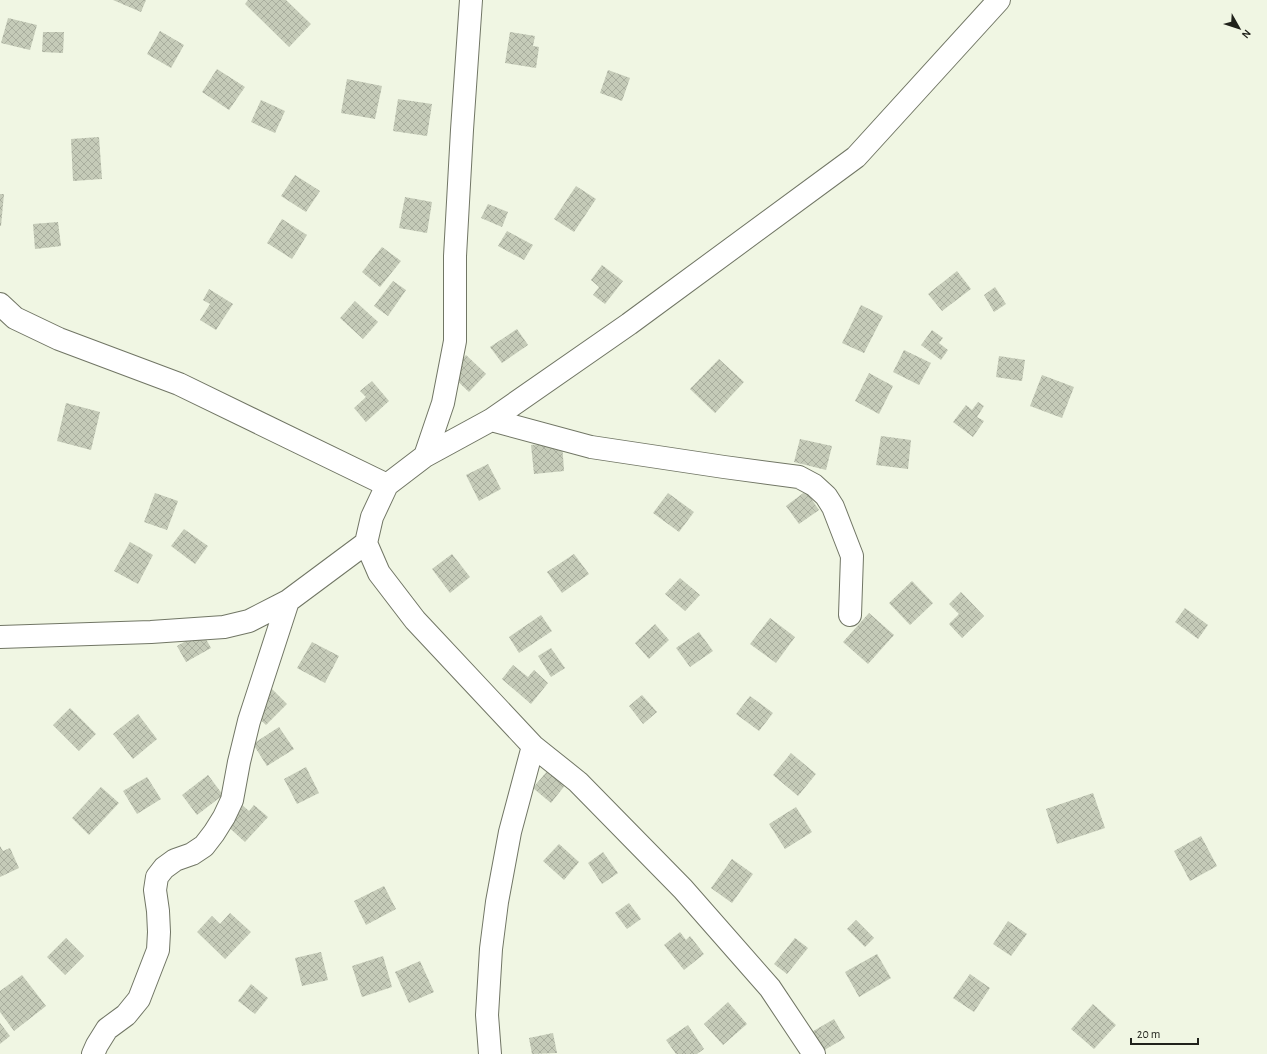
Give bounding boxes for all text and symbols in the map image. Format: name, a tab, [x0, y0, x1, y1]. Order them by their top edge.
north arrow	[1219, 8, 1259, 48]
text: N	[1240, 28, 1253, 40]
scale bar	[1131, 1020, 1198, 1046]
text: 20 m	[1137, 1028, 1160, 1040]

